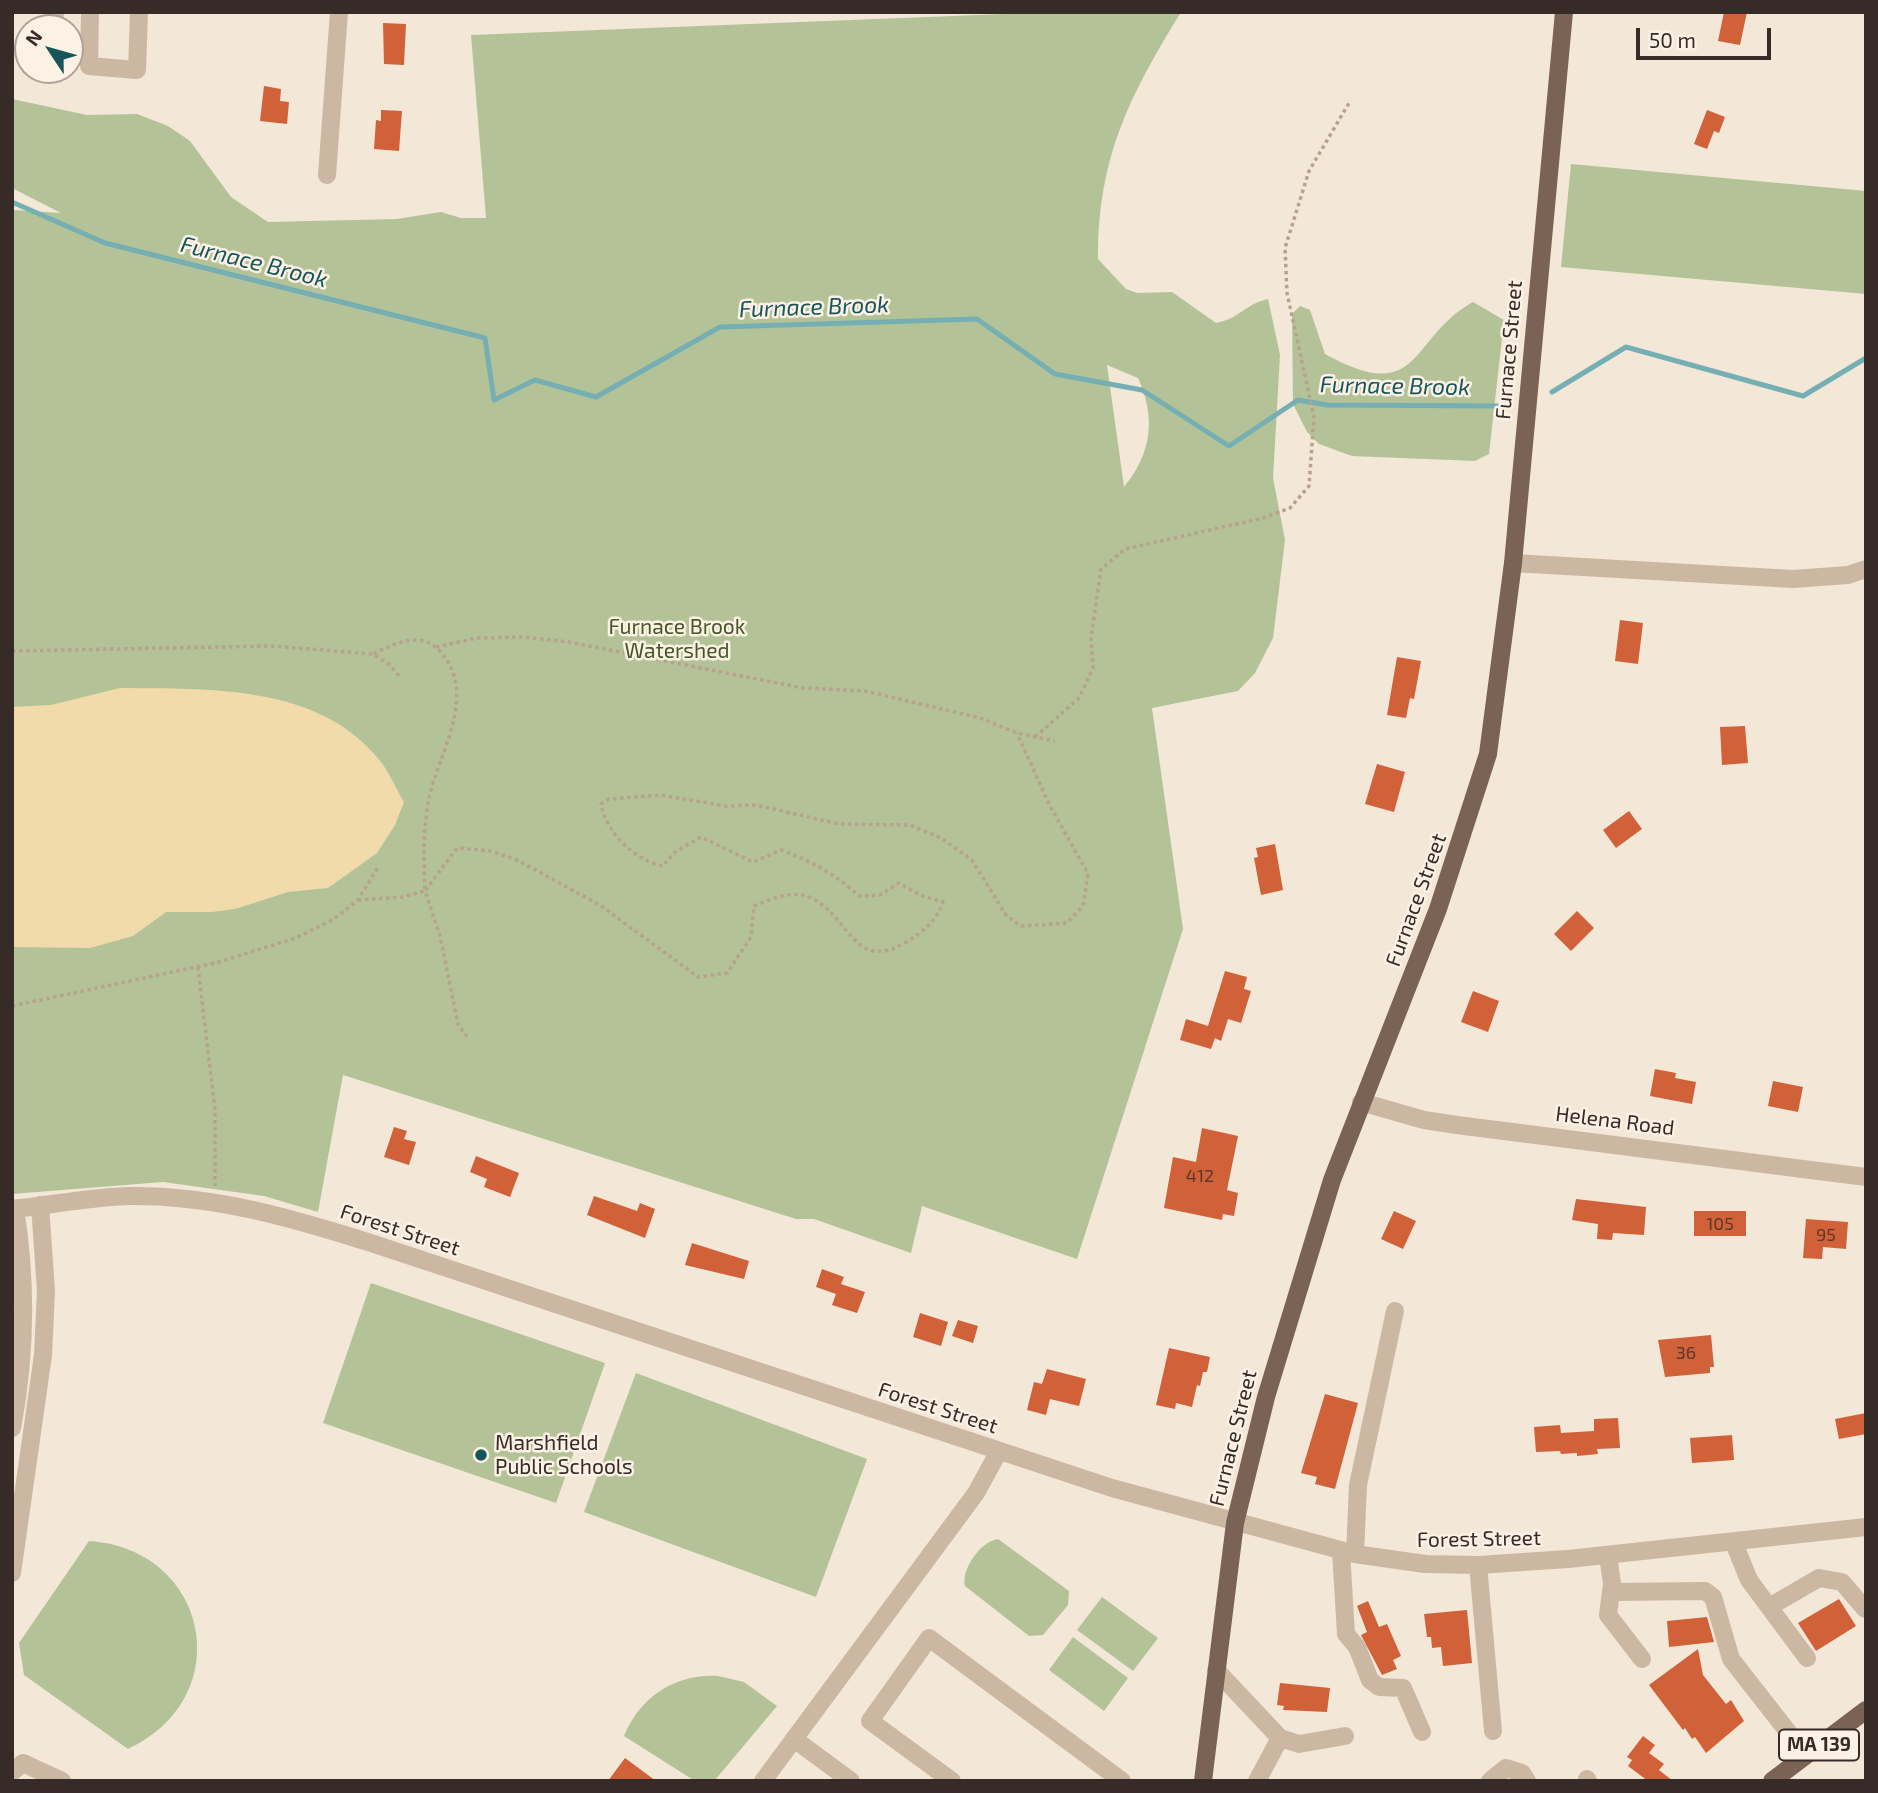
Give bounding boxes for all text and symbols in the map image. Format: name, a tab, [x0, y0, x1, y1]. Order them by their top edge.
north arrow	[14, 14, 84, 84]
scale bar	[1640, 14, 1775, 58]
text: N	[20, 25, 47, 50]
text: 50 m	[1649, 27, 1696, 52]
water label: Furnace Brook	[178, 230, 330, 294]
street label: Furnace Street	[1490, 279, 1528, 421]
water label: Furnace Brook	[738, 291, 890, 323]
water label: Furnace Brook	[1320, 371, 1470, 401]
park label: Furnace Brook Watershed	[609, 614, 745, 664]
street label: Furnace Street	[1380, 830, 1452, 970]
street label: Helena Road	[1554, 1101, 1676, 1141]
house number: 412	[1186, 1165, 1214, 1187]
street label: Forest Street	[337, 1199, 463, 1261]
house number: 105	[1706, 1213, 1734, 1235]
house number: 95	[1816, 1224, 1836, 1246]
house number: 36	[1676, 1342, 1696, 1364]
street label: Furnace Street	[1204, 1367, 1262, 1509]
street label: Forest Street	[875, 1377, 1001, 1439]
place label: Marshfield Public Schools	[495, 1430, 633, 1480]
marker: Marshfield Public Schools	[473, 1447, 489, 1463]
street label: Forest Street	[1417, 1525, 1541, 1553]
road number: MA 139	[1779, 1730, 1859, 1760]

